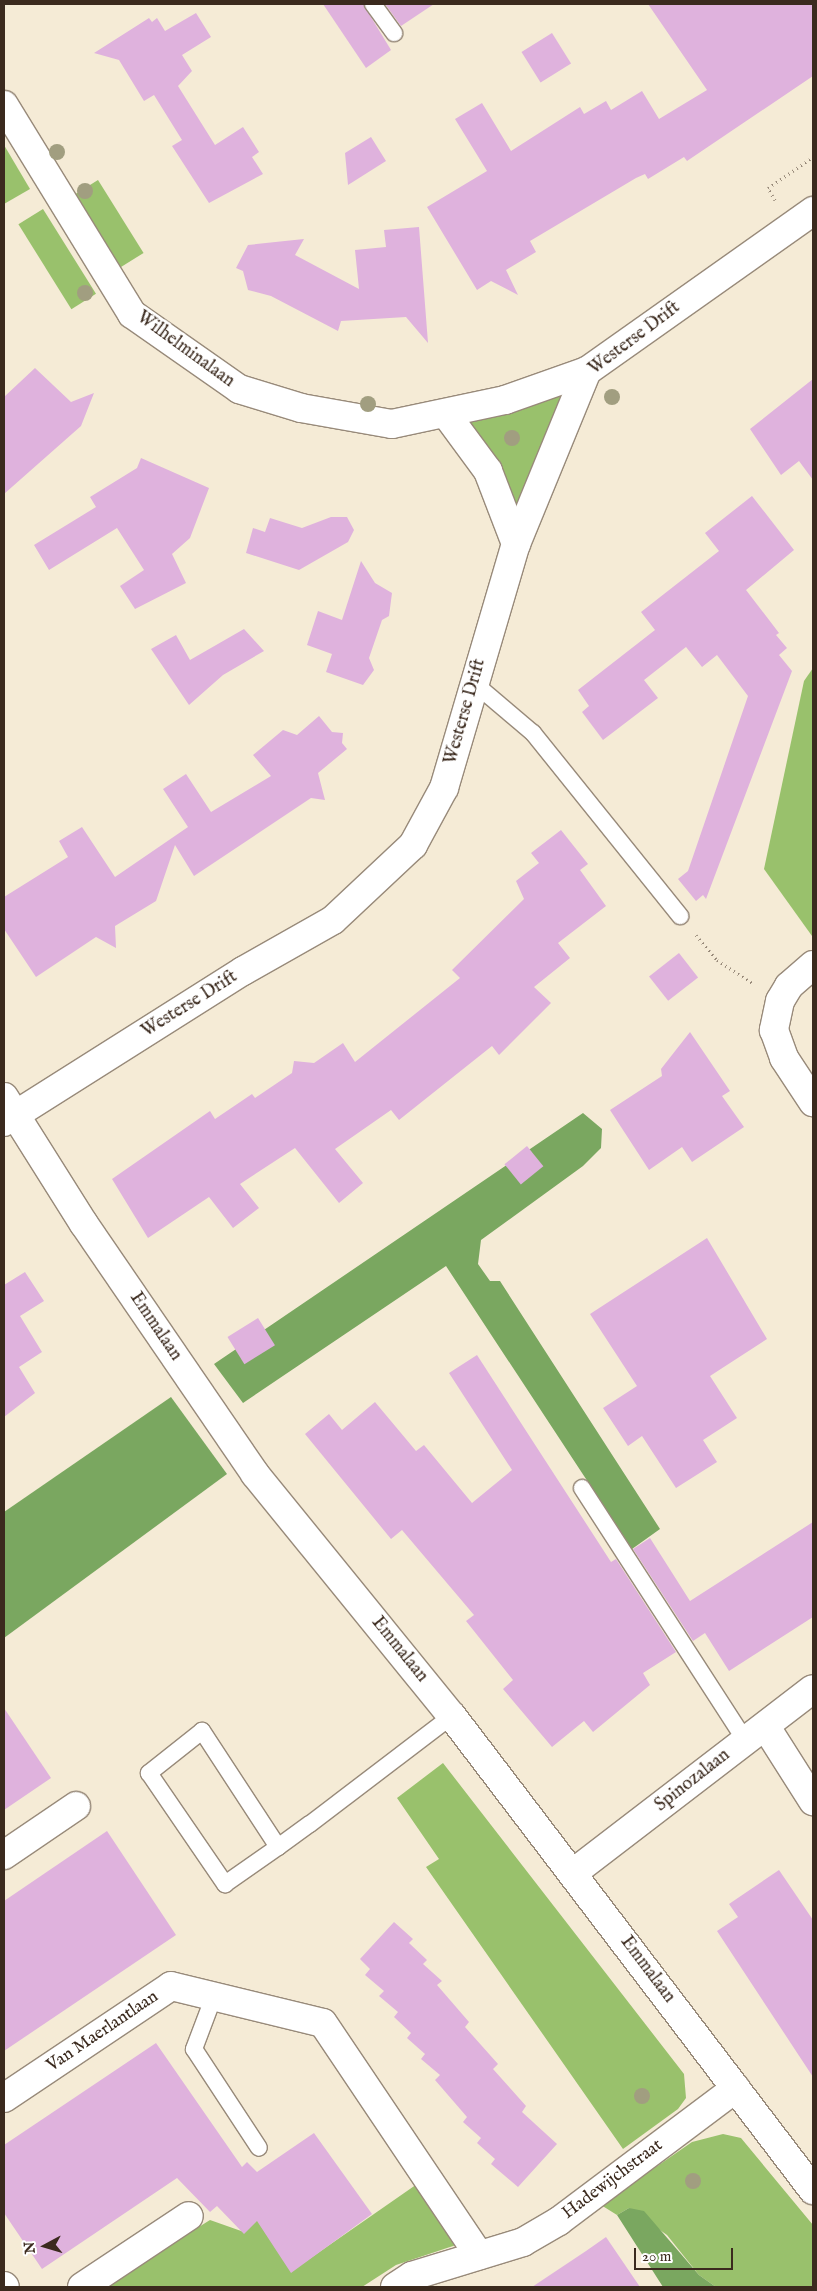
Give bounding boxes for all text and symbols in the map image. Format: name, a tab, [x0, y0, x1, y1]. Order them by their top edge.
street label: Westerse Drift	[585, 298, 685, 380]
street label: Wilhelminalaan	[132, 307, 238, 393]
street label: Westerse Drift	[441, 657, 491, 767]
street label: Westerse Drift	[138, 967, 242, 1043]
street label: Emmalaan	[124, 1289, 186, 1365]
street label: Emmalaan	[366, 1613, 432, 1687]
street label: Spinozalaan	[651, 1745, 735, 1817]
street label: Emmalaan	[615, 1932, 679, 2008]
street label: Van Maerlantlaan	[43, 1987, 163, 2077]
street label: Hadewijchstraat	[559, 2135, 667, 2225]
north arrow	[20, 2221, 70, 2271]
scale bar	[637, 2238, 736, 2270]
text: N	[20, 2241, 40, 2255]
text: 20 m	[642, 2247, 671, 2266]

